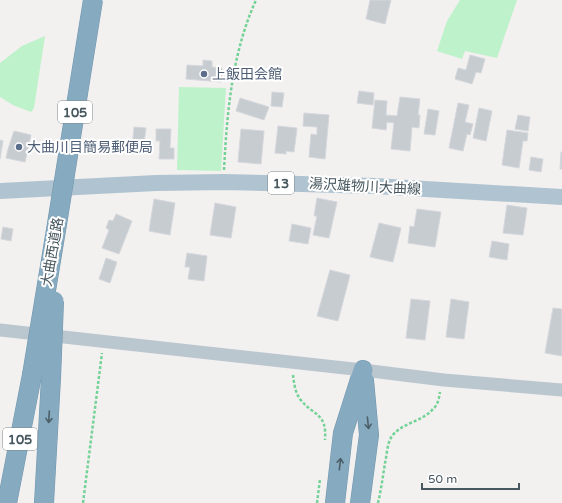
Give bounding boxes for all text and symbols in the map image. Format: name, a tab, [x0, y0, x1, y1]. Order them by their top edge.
place label: 上飯田会館	[212, 66, 282, 83]
marker: 上飯田会館	[199, 69, 209, 79]
road number: 105	[58, 101, 92, 123]
place label: 大曲川目簡易郵便局	[27, 139, 153, 156]
marker: 大曲川目簡易郵便局	[14, 142, 24, 152]
road number: 13	[268, 172, 294, 194]
street label: 湯沢雄物川大曲線	[309, 175, 421, 198]
street label: 大曲西道路	[38, 216, 67, 288]
one-way arrow	[45, 410, 53, 423]
one-way arrow	[364, 416, 371, 429]
road number: 105	[3, 428, 37, 450]
one-way arrow	[336, 458, 343, 471]
scale bar	[422, 465, 519, 491]
text: 50 m	[428, 472, 457, 486]

